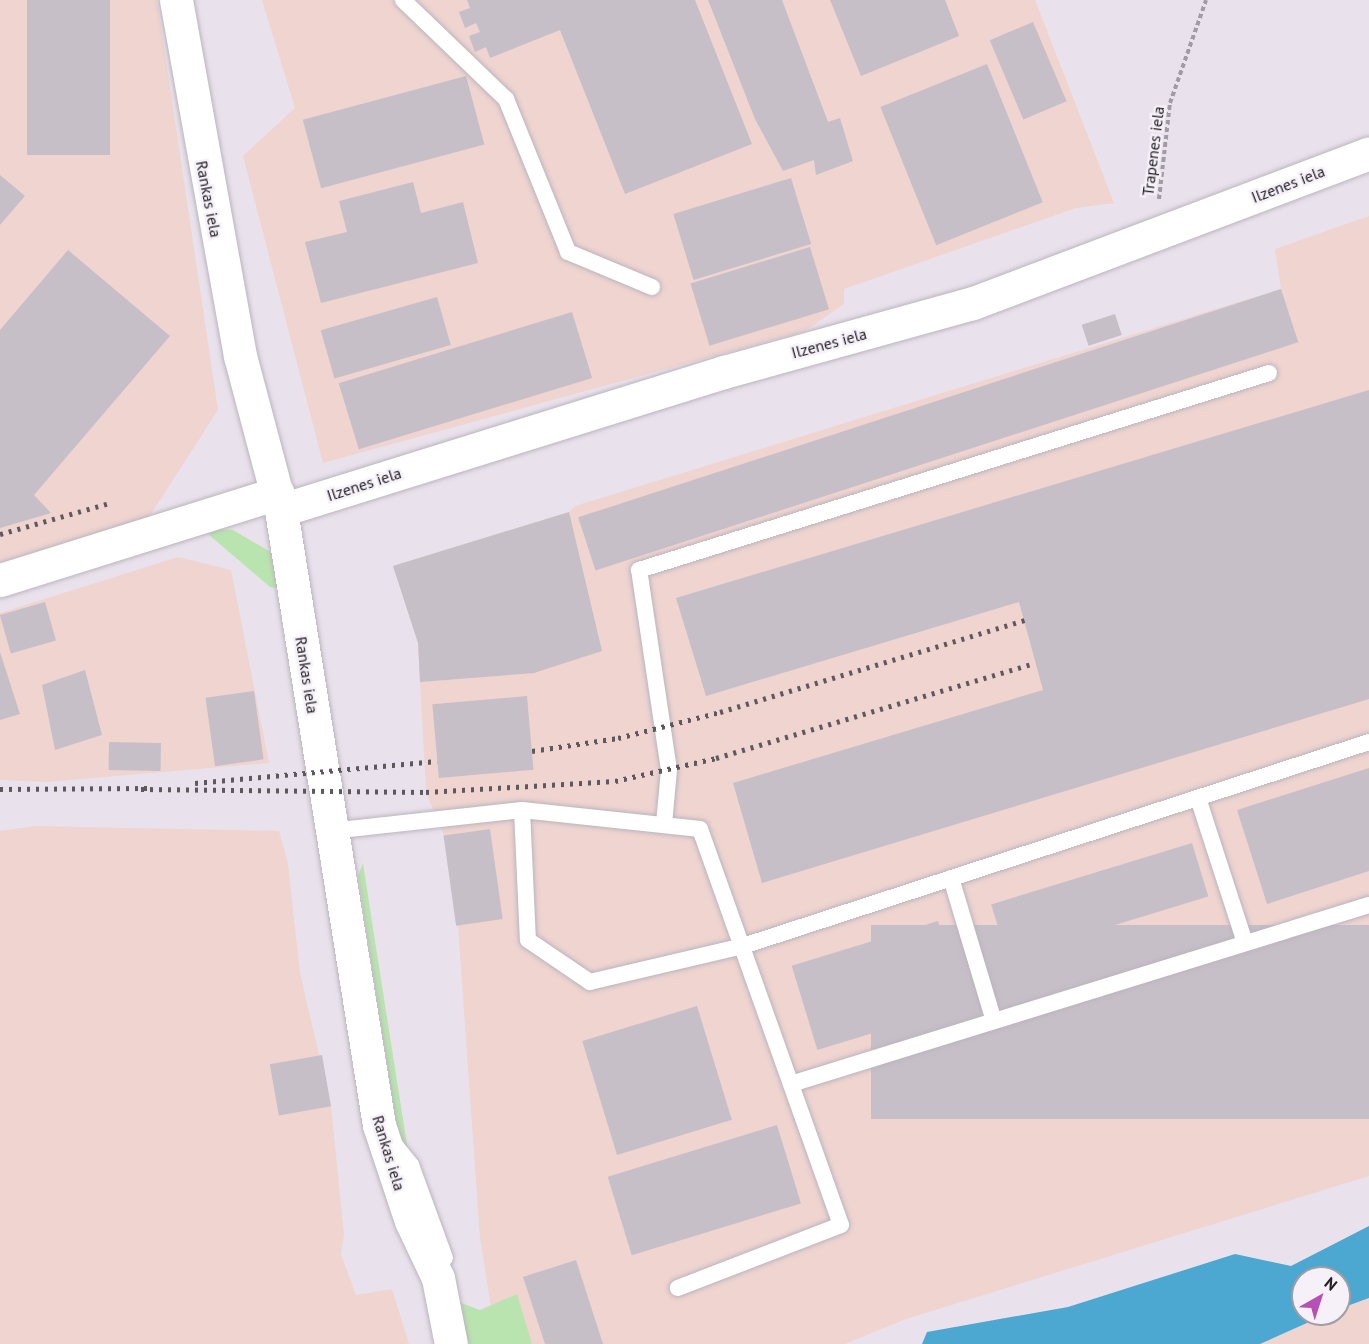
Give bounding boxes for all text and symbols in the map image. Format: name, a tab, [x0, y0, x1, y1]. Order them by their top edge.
street label: Trapenes iela	[1138, 105, 1168, 197]
street label: Rankas iela	[192, 159, 226, 239]
street label: Ilzenes iela	[1248, 161, 1328, 207]
street label: Ilzenes iela	[789, 324, 869, 362]
street label: Ilzenes iela	[324, 463, 404, 505]
street label: Rankas iela	[291, 635, 323, 715]
street label: Rankas iela	[368, 1113, 410, 1193]
north arrow	[1291, 1266, 1351, 1326]
text: N	[1321, 1272, 1341, 1295]

